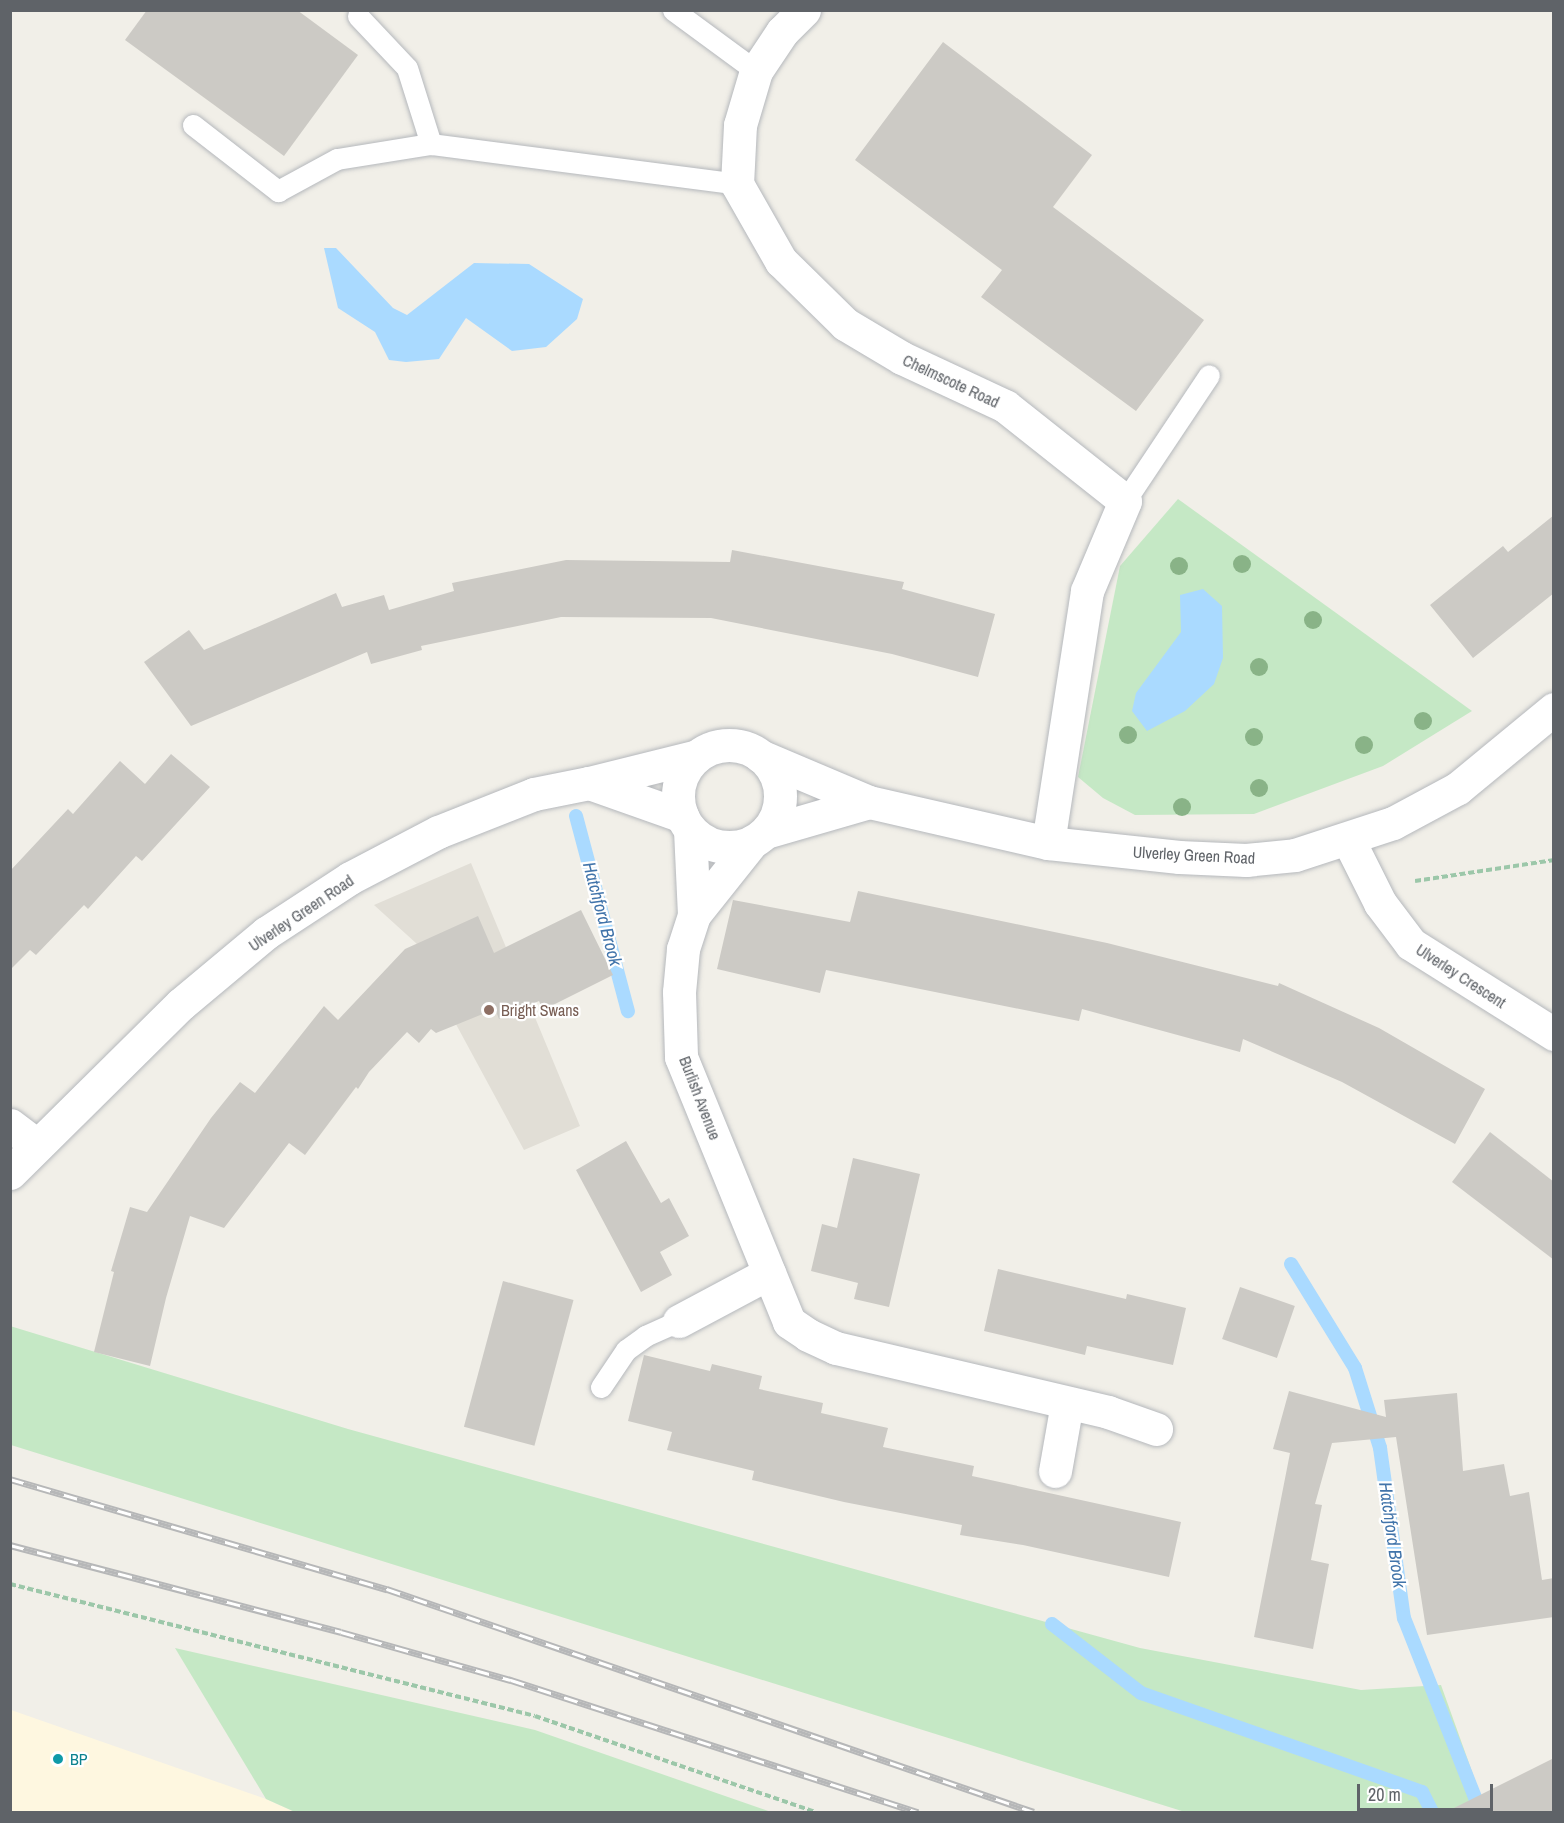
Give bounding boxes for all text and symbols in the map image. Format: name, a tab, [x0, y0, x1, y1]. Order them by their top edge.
street label: Chelmscote Road	[900, 350, 1002, 412]
street label: Ulverley Green Road	[1132, 842, 1256, 868]
water label: Hatchford Brook	[578, 860, 626, 968]
street label: Ulverley Green Road	[245, 871, 357, 955]
street label: Ulverley Crescent	[1412, 940, 1510, 1012]
place label: Bright Swans	[501, 1000, 579, 1020]
marker: Bright Swans	[482, 1003, 496, 1017]
street label: Burlish Avenue	[675, 1053, 725, 1143]
water label: Hatchford Brook	[1374, 1481, 1410, 1589]
place label: BP	[70, 1749, 88, 1769]
marker: BP	[51, 1752, 65, 1766]
scale bar	[1360, 1772, 1496, 1810]
text: 20 m	[1368, 1782, 1401, 1807]

